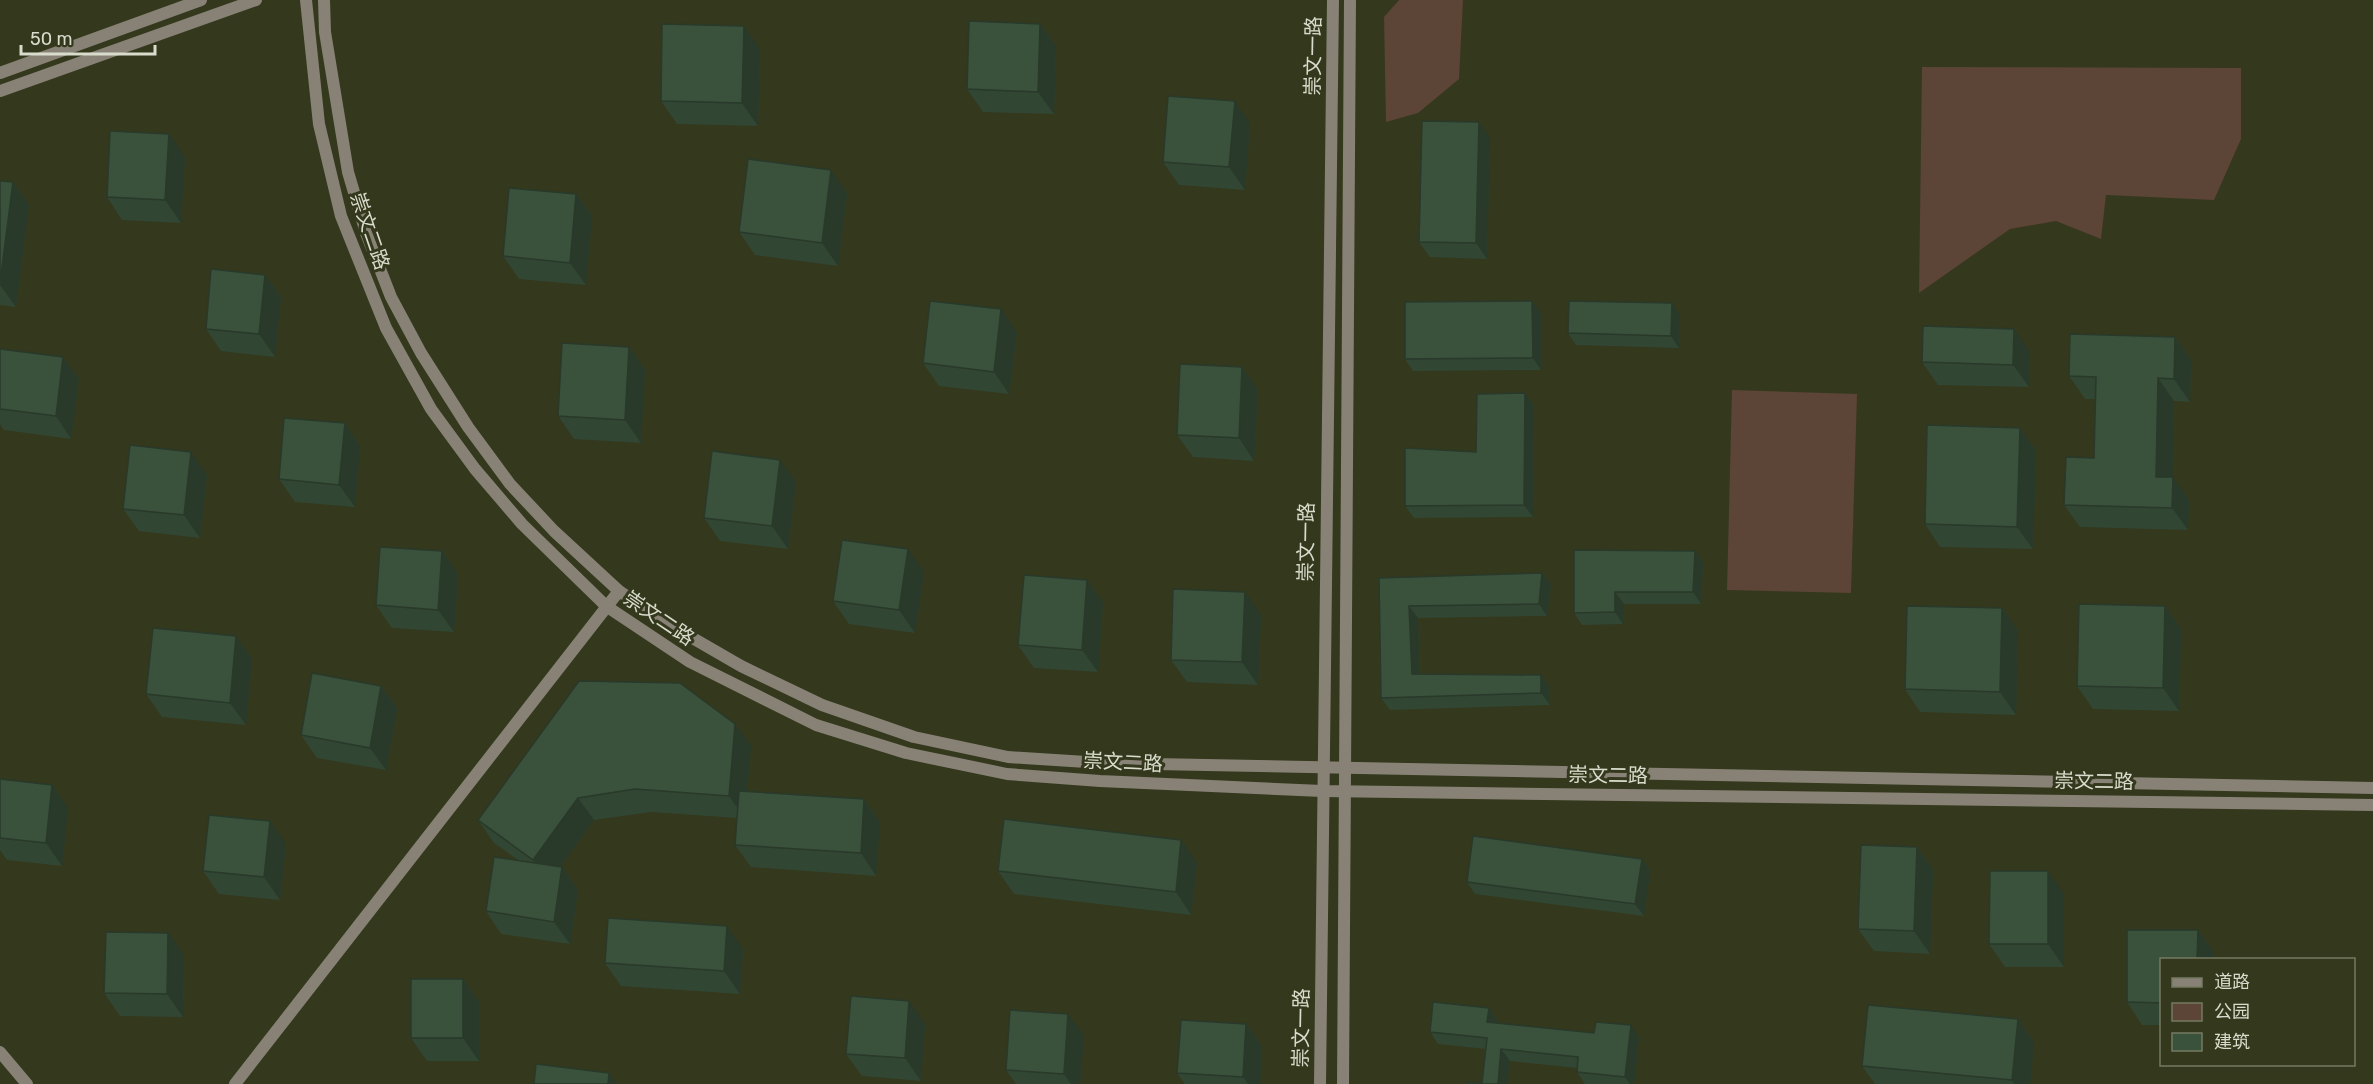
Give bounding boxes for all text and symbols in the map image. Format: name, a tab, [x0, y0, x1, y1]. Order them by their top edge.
street label: 崇文一路	[1300, 16, 1326, 96]
scale bar	[21, 18, 154, 56]
text: 50 m	[30, 28, 73, 50]
street label: 崇文二路	[346, 189, 394, 273]
street label: 崇文一路	[1293, 502, 1319, 582]
street label: 崇文二路	[619, 586, 699, 650]
street label: 崇文二路	[1082, 748, 1164, 776]
street label: 崇文二路	[1568, 762, 1648, 788]
street label: 崇文二路	[2054, 768, 2134, 794]
legend	[2160, 958, 2355, 1066]
text: 道路	[2214, 971, 2250, 993]
street label: 崇文一路	[1288, 988, 1314, 1068]
text: 公园	[2214, 1001, 2250, 1023]
text: 建筑	[2214, 1031, 2250, 1053]

